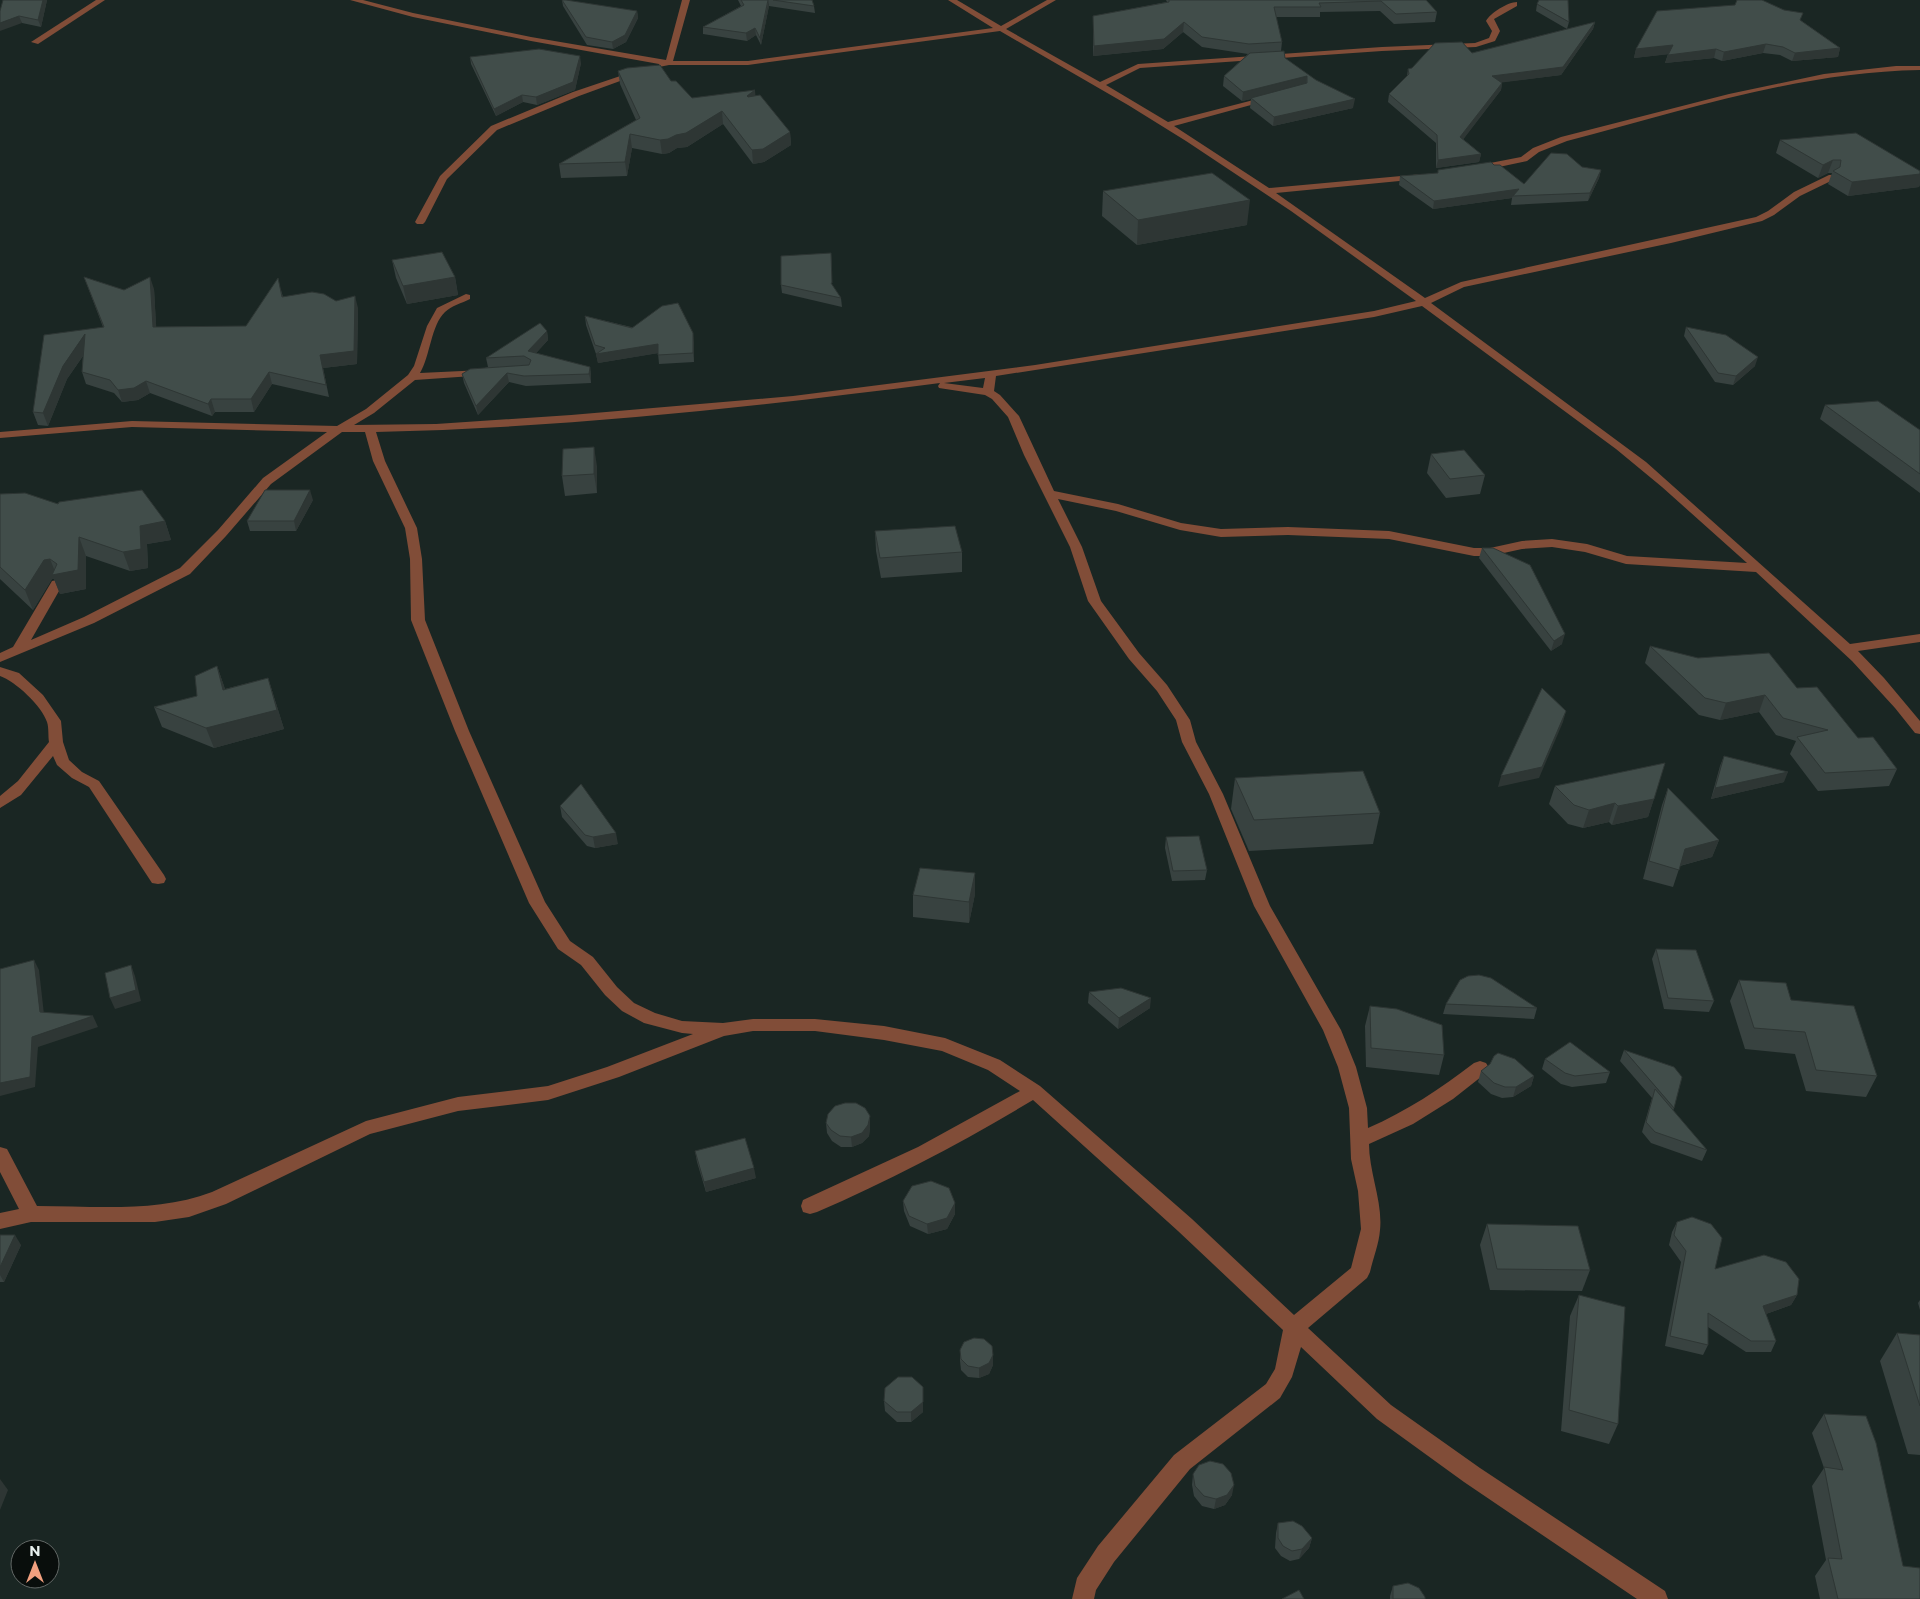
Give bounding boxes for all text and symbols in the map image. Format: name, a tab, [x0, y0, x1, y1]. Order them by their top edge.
north arrow	[10, 1539, 60, 1589]
text: N	[29, 1542, 41, 1560]

